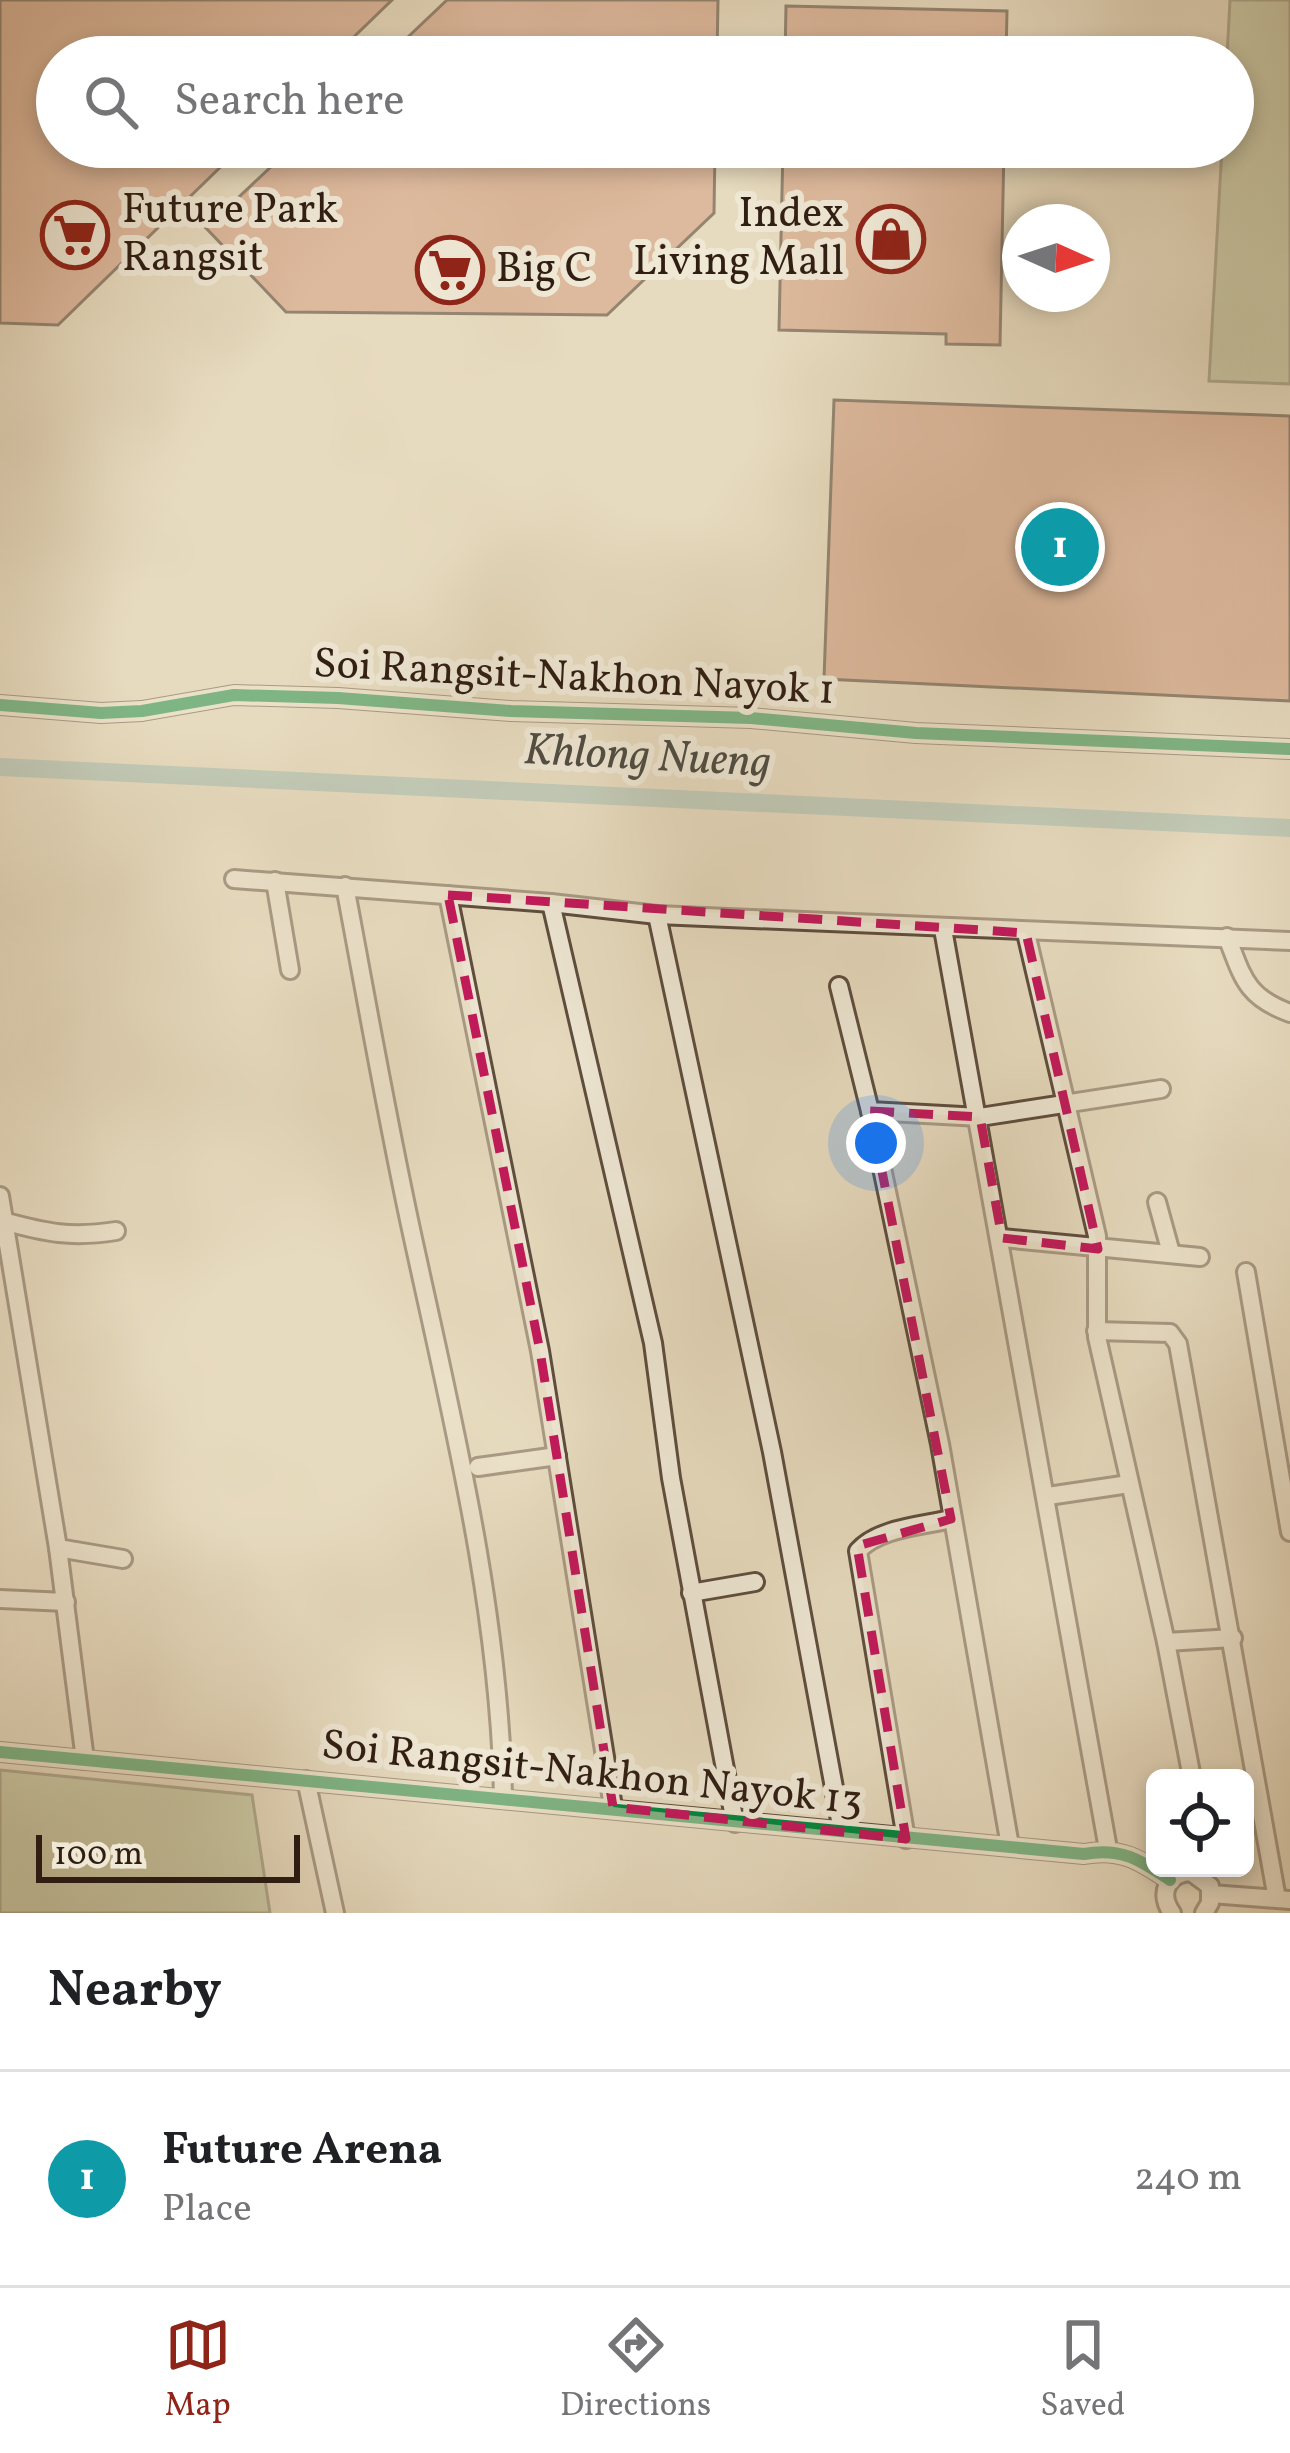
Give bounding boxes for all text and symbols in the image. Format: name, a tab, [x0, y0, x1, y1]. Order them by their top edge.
search box	[36, 36, 1254, 168]
icon: search	[78, 69, 144, 135]
text: Search here	[174, 71, 405, 134]
place label: Future Park Rangsit	[122, 182, 338, 289]
place label: Index Living Mall	[633, 186, 844, 293]
supermarket icon: Future Park Rangsit	[40, 200, 110, 270]
shop icon: Index Living Mall	[856, 204, 926, 274]
north arrow	[1002, 204, 1110, 312]
supermarket icon: Big C	[415, 235, 485, 305]
place label: Big C	[496, 241, 592, 300]
pin: 1	[1021, 502, 1099, 592]
street label: Soi Rangsit-Nakhon Nayok 1	[312, 636, 836, 722]
water label: Khlong Nueng	[522, 720, 772, 796]
your location	[846, 1113, 906, 1173]
street label: Soi Rangsit-Nakhon Nayok 13	[319, 1717, 865, 1833]
map controls	[1146, 1769, 1254, 1877]
button: locate	[1146, 1769, 1254, 1877]
scale bar	[36, 1829, 300, 1882]
text: 100 m	[54, 1833, 143, 1879]
text: Nearby	[48, 1956, 222, 2027]
text: Future Arena	[162, 2120, 442, 2183]
text: 1	[79, 2152, 95, 2206]
text: 240 m	[1134, 2152, 1242, 2206]
text: Place	[162, 2183, 252, 2237]
tab: Map	[165, 2312, 231, 2430]
tab: Directions	[560, 2312, 711, 2430]
tab: Saved	[1040, 2312, 1125, 2430]

